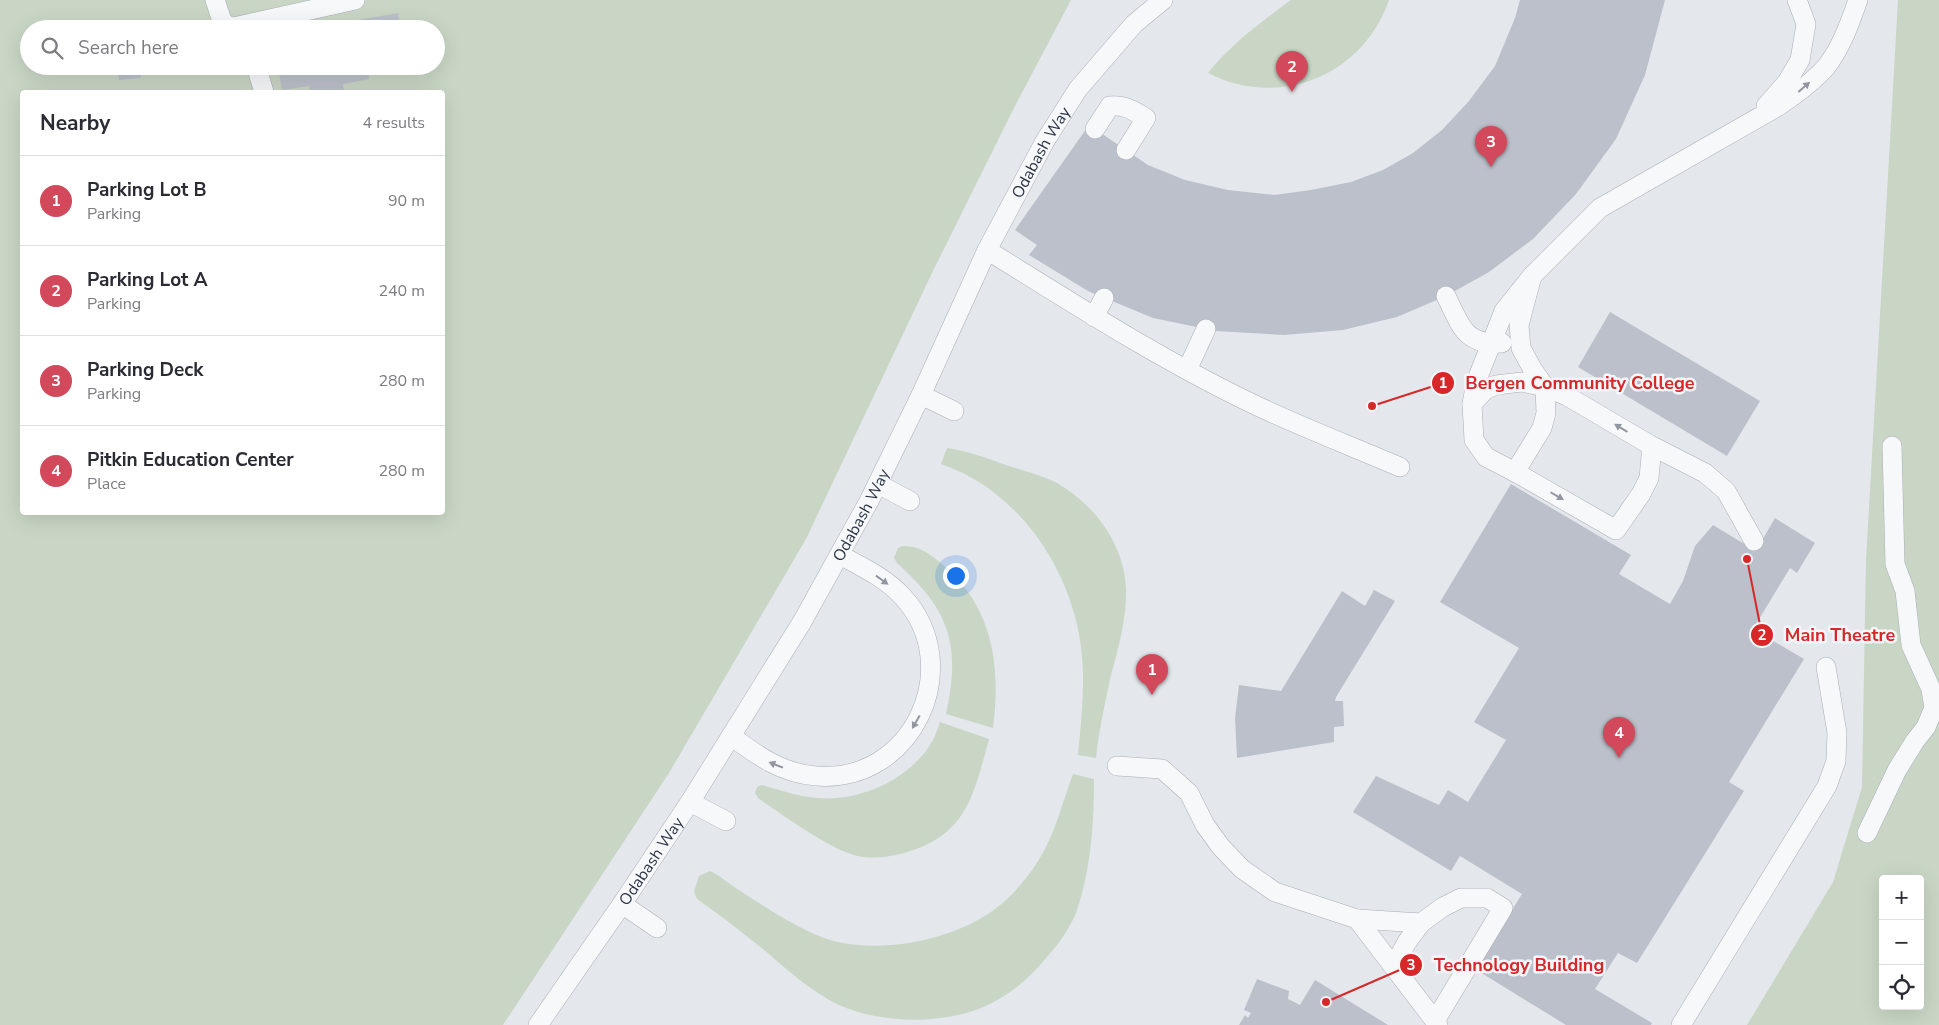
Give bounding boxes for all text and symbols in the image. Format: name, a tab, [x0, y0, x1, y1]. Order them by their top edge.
search box	[20, 20, 445, 75]
icon: search	[38, 34, 66, 62]
text: Search here	[78, 35, 179, 61]
pin: 2	[1276, 51, 1308, 92]
one-way arrow	[1798, 82, 1811, 93]
street label: Odabash Way	[1007, 102, 1076, 202]
text: Nearby	[40, 109, 110, 137]
text: 4 results	[363, 112, 425, 134]
pin: 3	[1475, 126, 1507, 167]
text: Parking Lot B	[87, 177, 206, 203]
text: 1	[51, 190, 61, 212]
text: 90 m	[388, 190, 425, 212]
text: Parking	[87, 203, 141, 225]
text: Parking Lot A	[87, 267, 208, 293]
text: 2	[51, 280, 61, 302]
text: 240 m	[378, 280, 425, 302]
text: Parking	[87, 293, 141, 315]
text: Parking Deck	[87, 357, 203, 383]
callout: Bergen Community College	[1431, 366, 1705, 399]
text: 3	[51, 370, 61, 392]
text: 280 m	[378, 370, 425, 392]
text: Bergen Community College	[1465, 371, 1695, 395]
text: 1	[1438, 373, 1448, 393]
text: Parking	[87, 383, 141, 405]
one-way arrow	[1614, 423, 1627, 432]
text: Pitkin Education Center	[87, 447, 294, 473]
text: 4	[51, 460, 61, 482]
text: 280 m	[378, 460, 425, 482]
street label: Odabash Way	[828, 465, 895, 566]
text: Place	[87, 473, 126, 495]
one-way arrow	[1550, 492, 1565, 500]
your location	[943, 563, 969, 589]
one-way arrow	[875, 574, 888, 585]
callout: Main Theatre	[1750, 619, 1905, 652]
text: Main Theatre	[1785, 623, 1895, 647]
text: 2	[1757, 625, 1767, 645]
pin: 1	[1136, 654, 1168, 695]
one-way arrow	[912, 715, 921, 728]
pin: 4	[1603, 717, 1635, 758]
one-way arrow	[768, 761, 783, 769]
street label: Odabash Way	[614, 812, 689, 910]
map controls	[1879, 875, 1924, 1010]
button: +	[1879, 875, 1924, 920]
button: −	[1879, 920, 1924, 965]
callout: Technology Building	[1399, 948, 1614, 981]
text: Technology Building	[1434, 953, 1604, 977]
text: 3	[1406, 955, 1416, 975]
button: locate	[1879, 965, 1924, 1010]

